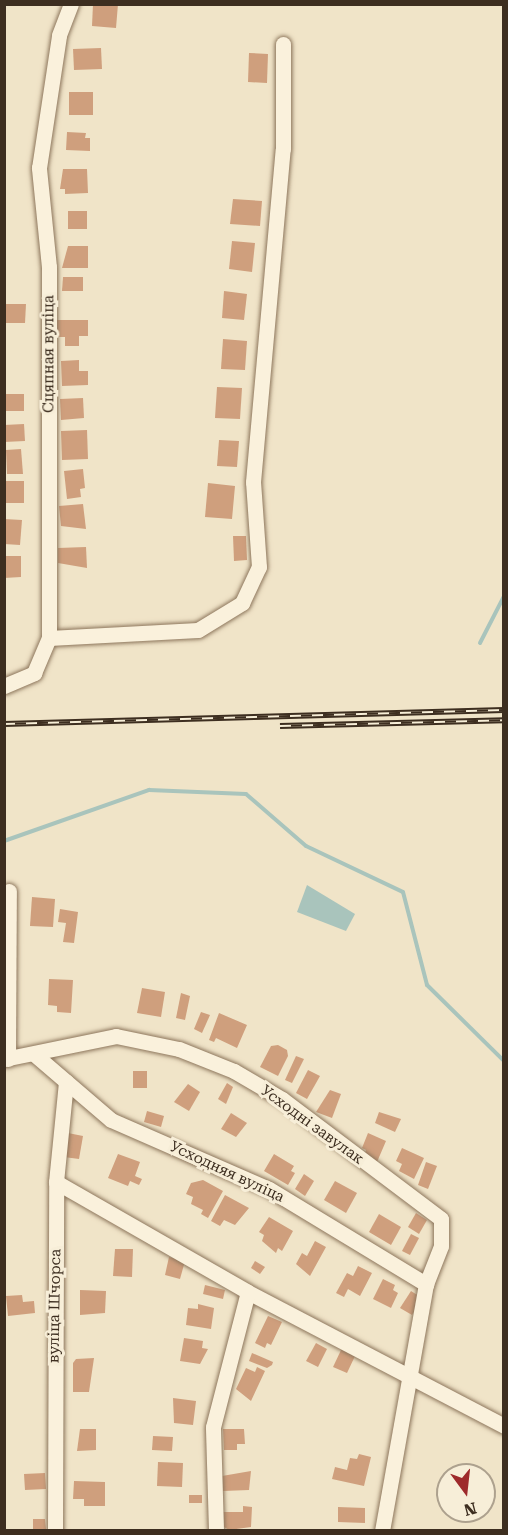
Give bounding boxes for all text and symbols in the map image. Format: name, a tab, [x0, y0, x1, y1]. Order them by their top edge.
street label: Сцяпная вуліца	[40, 295, 58, 413]
street label: Усходні завулак	[257, 1082, 367, 1168]
street label: Усходняя вуліца	[167, 1138, 287, 1206]
street label: вуліца Шчорса	[45, 1249, 65, 1363]
north arrow	[436, 1463, 496, 1523]
text: N	[462, 1498, 479, 1520]

